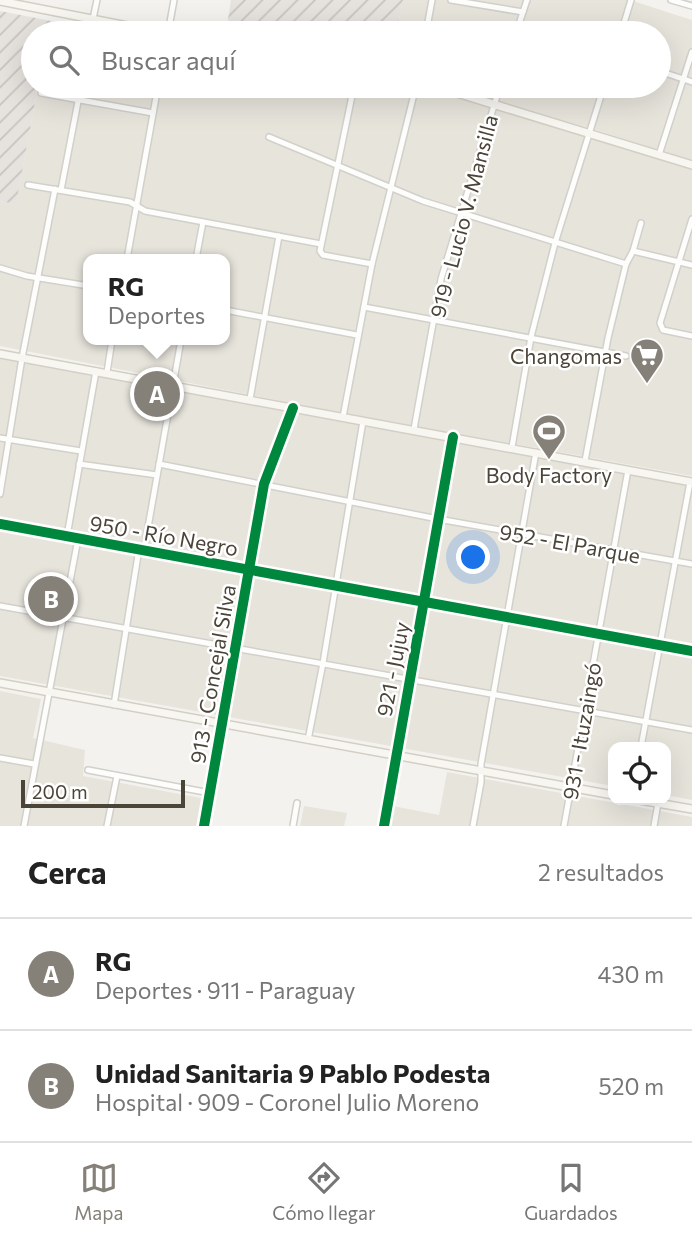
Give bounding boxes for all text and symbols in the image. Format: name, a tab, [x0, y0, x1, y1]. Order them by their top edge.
search box	[21, 21, 671, 98]
icon: search	[45, 41, 83, 79]
text: Buscar aquí	[101, 44, 236, 75]
street label: 919 - Lucio V. Mansilla	[424, 112, 502, 320]
popup	[83, 254, 230, 345]
text: RG	[108, 270, 144, 301]
text: Deportes	[108, 301, 205, 329]
supermarket icon: Changomas	[628, 336, 666, 385]
place label: Changomas	[510, 343, 622, 368]
pin: A	[134, 368, 180, 420]
sports icon: Body Factory	[530, 412, 568, 461]
place label: Body Factory	[486, 462, 612, 487]
street label: 950 - Río Negro	[88, 510, 240, 560]
street label: 952 - El Parque	[498, 518, 642, 568]
your location	[456, 540, 490, 574]
pin: B	[28, 573, 74, 625]
street label: 913 - Concejal Silva	[184, 583, 240, 765]
street label: 921 - Jujuy	[371, 619, 413, 719]
street label: 931 - Ituzaingó	[557, 660, 605, 802]
map controls	[608, 742, 671, 805]
button: locate	[608, 742, 671, 805]
scale bar	[21, 777, 186, 809]
text: 200 m	[32, 780, 88, 803]
text: Cerca	[28, 853, 107, 890]
text: 2 resultados	[538, 858, 664, 886]
text: RG	[95, 945, 131, 976]
text: A	[43, 960, 59, 988]
text: 430 m	[598, 960, 664, 988]
text: Deportes · 911 - Paraguay	[95, 976, 355, 1004]
text: Unidad Sanitaria 9 Pablo Podesta	[95, 1057, 490, 1088]
text: B	[43, 1072, 59, 1100]
text: 520 m	[599, 1072, 664, 1100]
text: Hospital · 909 - Coronel Julio Moreno	[95, 1088, 479, 1116]
tab: Mapa	[74, 1159, 123, 1224]
tab: Cómo llegar	[272, 1159, 375, 1224]
tab: Guardados	[524, 1159, 618, 1224]

